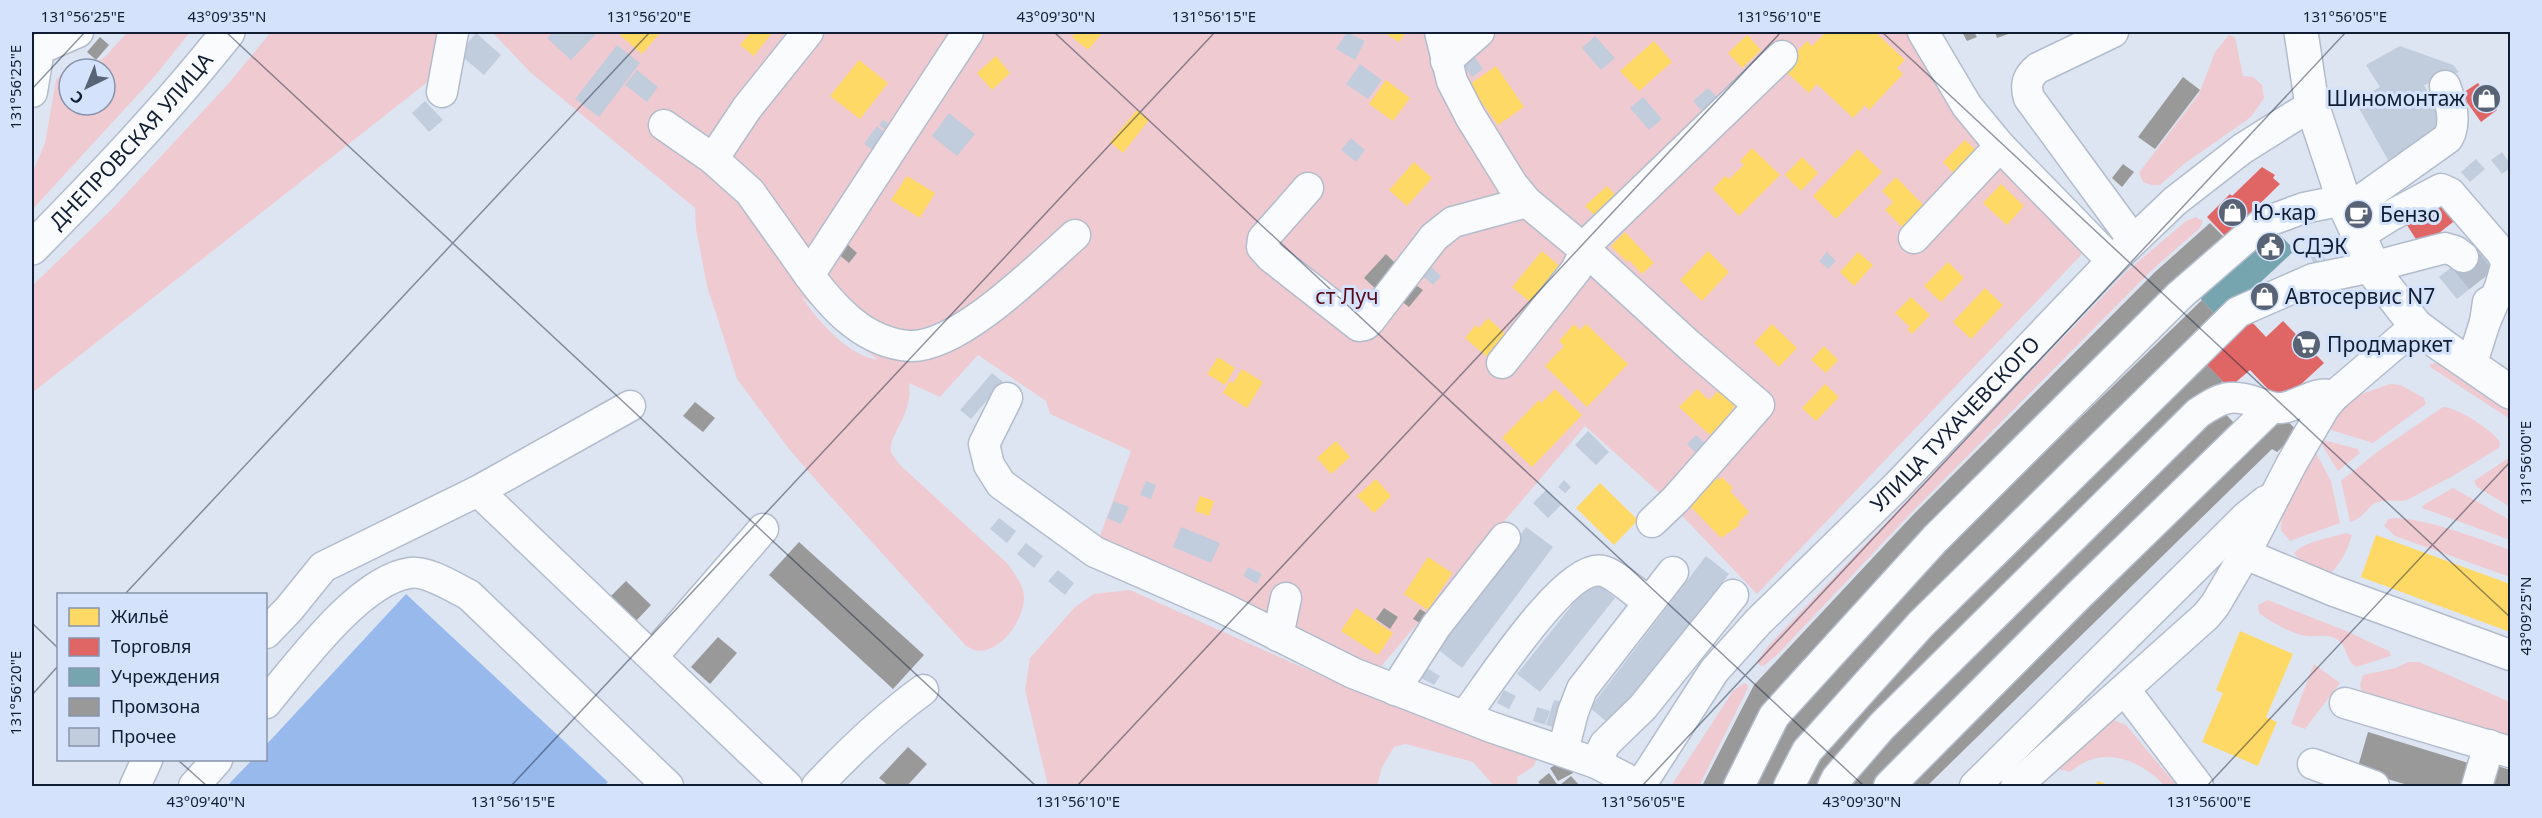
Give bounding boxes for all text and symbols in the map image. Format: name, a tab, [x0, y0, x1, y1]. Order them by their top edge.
text: 131°56'25"E	[41, 6, 125, 26]
text: 43°09'35"N	[188, 6, 266, 26]
text: 131°56'20"E	[607, 6, 691, 26]
text: 43°09'30"N	[1017, 6, 1095, 26]
text: 131°56'15"E	[1172, 6, 1256, 26]
text: 131°56'10"E	[1737, 6, 1821, 26]
text: 131°56'05"E	[2303, 6, 2387, 26]
text: 131°56'25"E	[5, 45, 25, 129]
street label: ДНЕПРОВСКАЯ УЛИЦА	[45, 47, 217, 235]
north arrow	[57, 57, 117, 117]
shop icon: Шиномонтаж	[2470, 83, 2502, 115]
place label: Шиномонтаж	[2326, 84, 2465, 112]
shop icon: Ю-кар	[2216, 197, 2248, 229]
place label: Ю-кар	[2253, 198, 2316, 226]
cafe icon: Бензо	[2343, 199, 2375, 231]
place label: Бензо	[2380, 200, 2440, 228]
public building icon: СДЭК	[2255, 231, 2287, 263]
place label: СДЭК	[2292, 232, 2347, 260]
shop icon: Автосервис N7	[2248, 281, 2280, 313]
park label: ст Луч	[1315, 282, 1379, 310]
place label: Автосервис N7	[2285, 282, 2435, 310]
supermarket icon: Продмаркет	[2290, 329, 2322, 361]
street label: УЛИЦА ТУХАЧЕВСКОГО	[1864, 330, 2046, 517]
place label: Продмаркет	[2327, 330, 2453, 358]
text: 131°56'00"E	[2515, 421, 2535, 505]
text: 43°09'25"N	[2515, 577, 2535, 655]
legend	[57, 593, 267, 761]
text: Жильё	[111, 604, 169, 628]
text: Торговля	[111, 634, 191, 658]
text: 131°56'20"E	[5, 651, 25, 735]
text: Учреждения	[111, 664, 220, 688]
text: Промзона	[111, 694, 200, 718]
text: Прочее	[111, 724, 176, 748]
text: 43°09'40"N	[167, 791, 245, 811]
text: 131°56'15"E	[471, 791, 555, 811]
text: 131°56'10"E	[1036, 791, 1120, 811]
text: 131°56'05"E	[1601, 791, 1685, 811]
text: 43°09'30"N	[1823, 791, 1901, 811]
text: 131°56'00"E	[2167, 791, 2251, 811]

